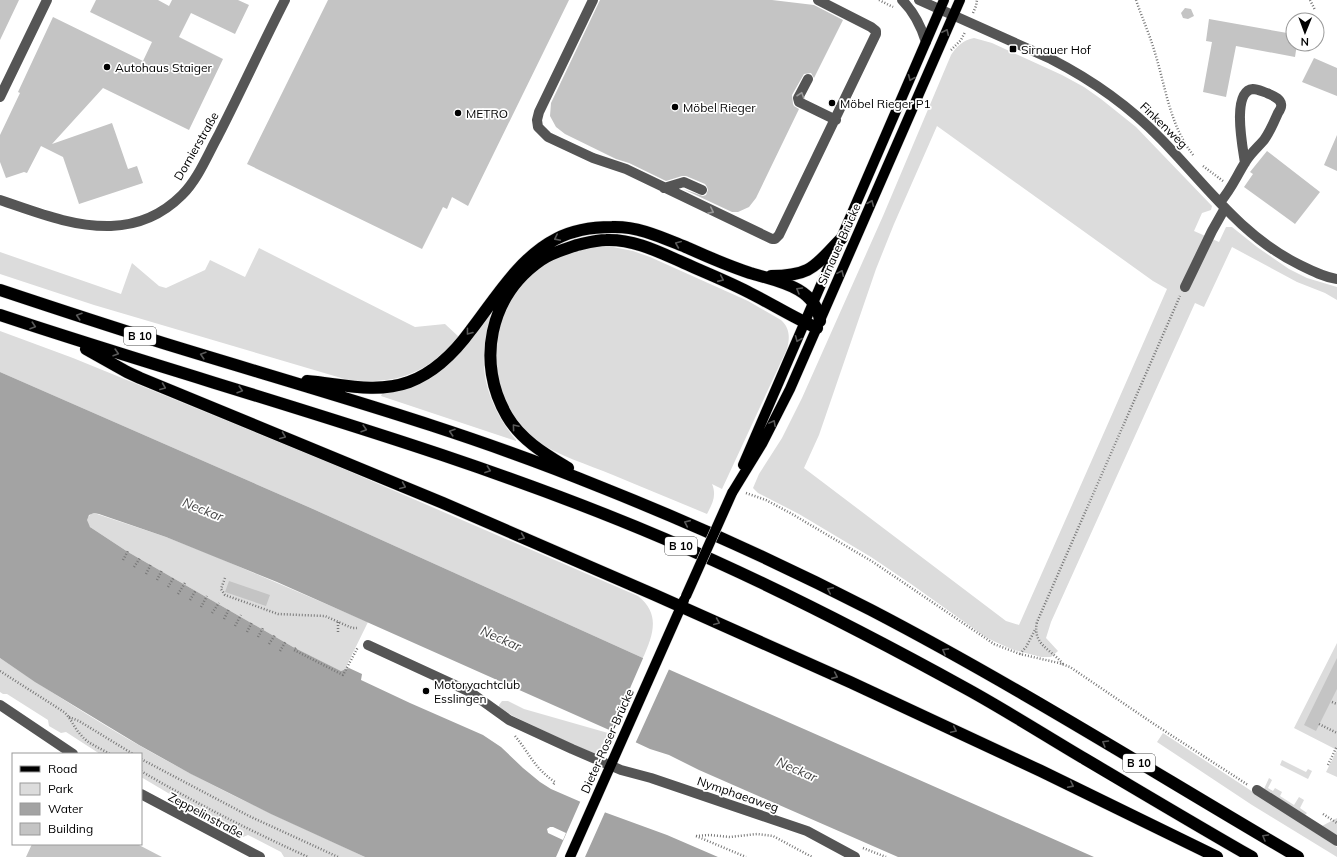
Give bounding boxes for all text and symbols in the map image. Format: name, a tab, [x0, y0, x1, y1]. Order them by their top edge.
north arrow	[1285, 12, 1325, 52]
one-way arrow	[941, 29, 949, 36]
text: N	[1301, 35, 1309, 49]
place label: Sirnauer Hof	[1021, 42, 1092, 57]
marker: Sirnauer Hof	[1008, 44, 1018, 54]
place label: Autohaus Staiger	[115, 60, 212, 75]
marker: Autohaus Staiger	[102, 62, 112, 72]
one-way arrow	[907, 74, 915, 81]
one-way arrow	[796, 91, 804, 98]
place label: Möbel Rieger P1	[840, 96, 931, 111]
marker: Möbel Rieger P1	[827, 98, 837, 108]
street label: Finkenweg	[1137, 99, 1191, 151]
place label: Möbel Rieger	[683, 100, 756, 115]
marker: Möbel Rieger	[670, 102, 680, 112]
place label: METRO	[466, 106, 508, 121]
marker: METRO	[453, 108, 463, 118]
street label: Dornierstraße	[170, 109, 222, 183]
one-way arrow	[867, 199, 875, 206]
street label: Sirnauer Brücke	[814, 201, 864, 287]
one-way arrow	[707, 206, 714, 214]
one-way arrow	[554, 233, 562, 241]
one-way arrow	[675, 241, 682, 249]
one-way arrow	[836, 270, 844, 277]
one-way arrow	[717, 275, 724, 283]
one-way arrow	[796, 288, 803, 295]
one-way arrow	[75, 312, 82, 321]
one-way arrow	[29, 321, 36, 330]
road number: B 10	[124, 327, 156, 345]
one-way arrow	[467, 328, 474, 335]
one-way arrow	[795, 334, 803, 342]
one-way arrow	[112, 348, 119, 357]
one-way arrow	[200, 351, 207, 360]
one-way arrow	[159, 382, 166, 390]
one-way arrow	[236, 385, 243, 394]
one-way arrow	[768, 420, 776, 427]
one-way arrow	[361, 424, 368, 433]
one-way arrow	[513, 425, 520, 432]
one-way arrow	[449, 429, 456, 437]
one-way arrow	[279, 431, 286, 439]
one-way arrow	[484, 465, 491, 473]
one-way arrow	[398, 481, 406, 489]
water label: Neckar	[180, 494, 227, 525]
one-way arrow	[684, 520, 692, 528]
one-way arrow	[518, 532, 526, 540]
road number: B 10	[665, 537, 697, 555]
one-way arrow	[827, 587, 835, 595]
one-way arrow	[713, 618, 720, 626]
water label: Neckar	[478, 622, 525, 654]
one-way arrow	[942, 648, 949, 655]
one-way arrow	[832, 671, 839, 679]
place label: Motoryachtclub Esslingen	[434, 677, 520, 706]
marker: Motoryachtclub Esslingen	[421, 686, 431, 696]
street label: Dieter-Roser-Brücke	[577, 686, 637, 796]
one-way arrow	[949, 725, 957, 733]
one-way arrow	[1102, 740, 1109, 747]
legend	[12, 753, 142, 845]
water label: Neckar	[774, 753, 821, 785]
road number: B 10	[1123, 754, 1155, 772]
text: Road	[48, 761, 77, 776]
street label: Nymphaeaweg	[695, 773, 781, 815]
one-way arrow	[1067, 780, 1074, 788]
text: Park	[48, 781, 74, 796]
street label: Zeppelinstraße	[166, 789, 246, 841]
text: Water	[48, 801, 84, 816]
text: Building	[48, 821, 93, 836]
one-way arrow	[1262, 835, 1269, 842]

